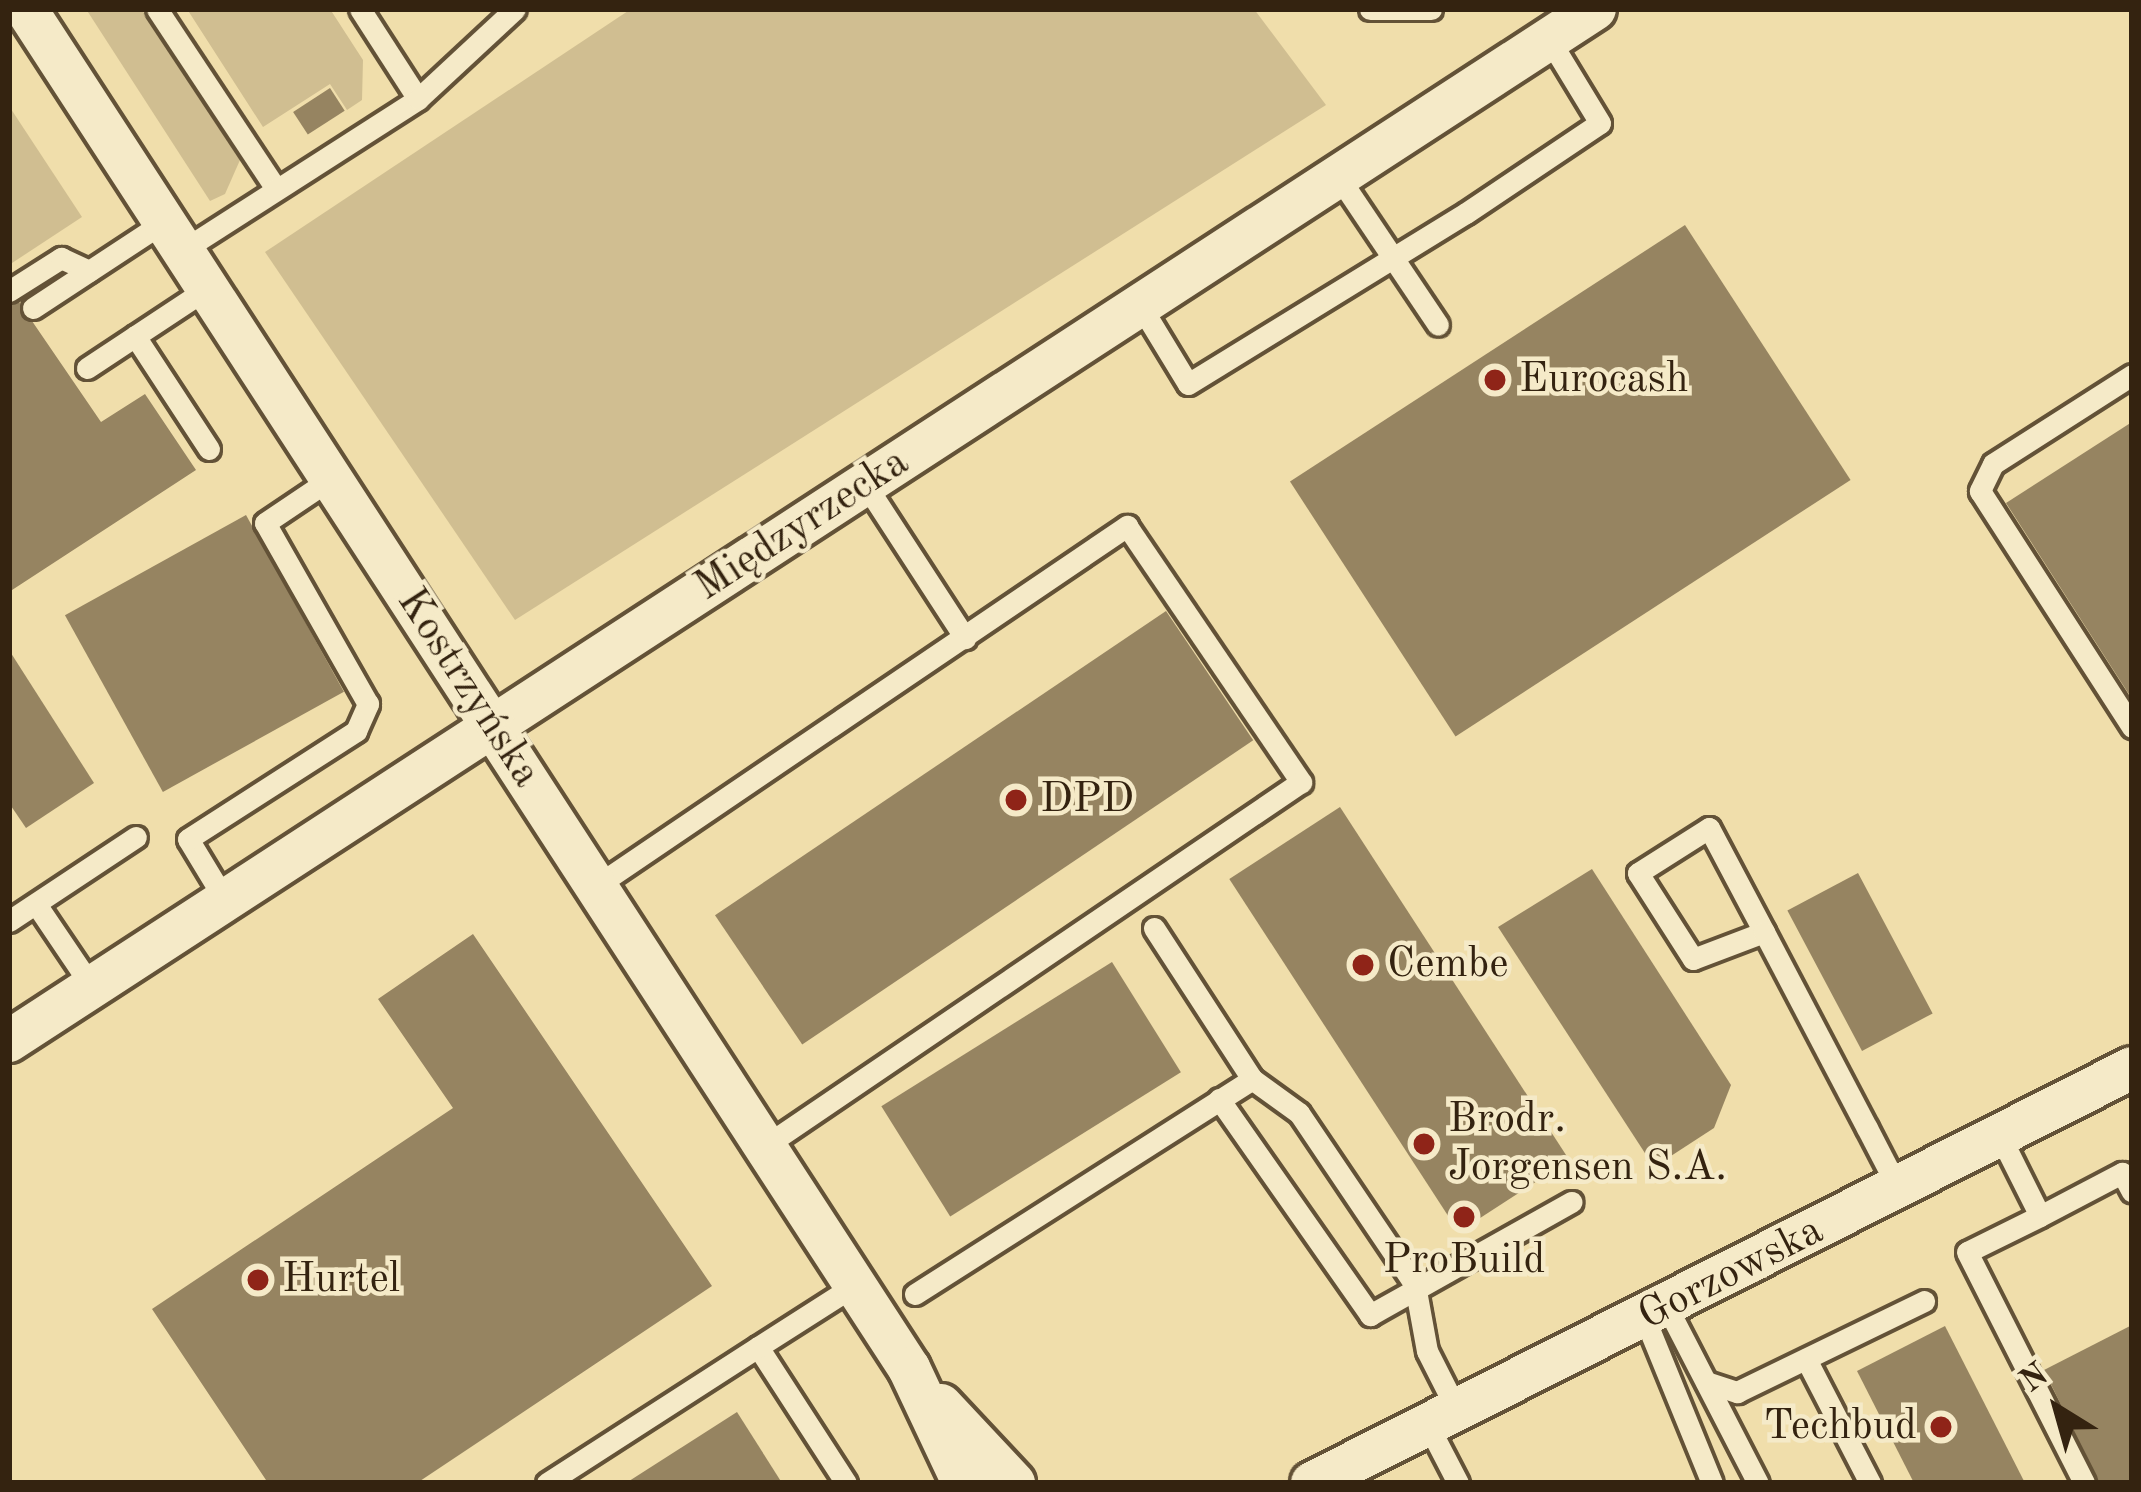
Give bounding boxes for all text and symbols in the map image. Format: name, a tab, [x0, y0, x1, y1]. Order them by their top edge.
place label: Eurocash	[1519, 355, 1689, 405]
marker: Eurocash	[1482, 367, 1508, 393]
street label: Międzyrzecka	[686, 437, 918, 613]
street label: Kostrzyńska	[385, 579, 551, 797]
place label: DPD	[1040, 775, 1134, 825]
marker: DPD	[1003, 787, 1029, 813]
place label: Cembe	[1387, 940, 1509, 990]
marker: Cembe	[1350, 952, 1376, 978]
place label: Brodr. Jorgensen S.A.	[1448, 1095, 1727, 1194]
marker: Brodr. Jorgensen S.A.	[1411, 1131, 1437, 1157]
marker: ProBuild	[1451, 1204, 1477, 1230]
street label: Gorzowska	[1630, 1206, 1832, 1342]
place label: ProBuild	[1383, 1236, 1545, 1286]
place label: Hurtel	[282, 1255, 400, 1305]
marker: Hurtel	[245, 1267, 271, 1293]
north arrow	[1997, 1348, 2117, 1468]
text: N	[2015, 1358, 2055, 1400]
place label: Techbud	[1764, 1402, 1917, 1452]
marker: Techbud	[1928, 1414, 1954, 1440]

